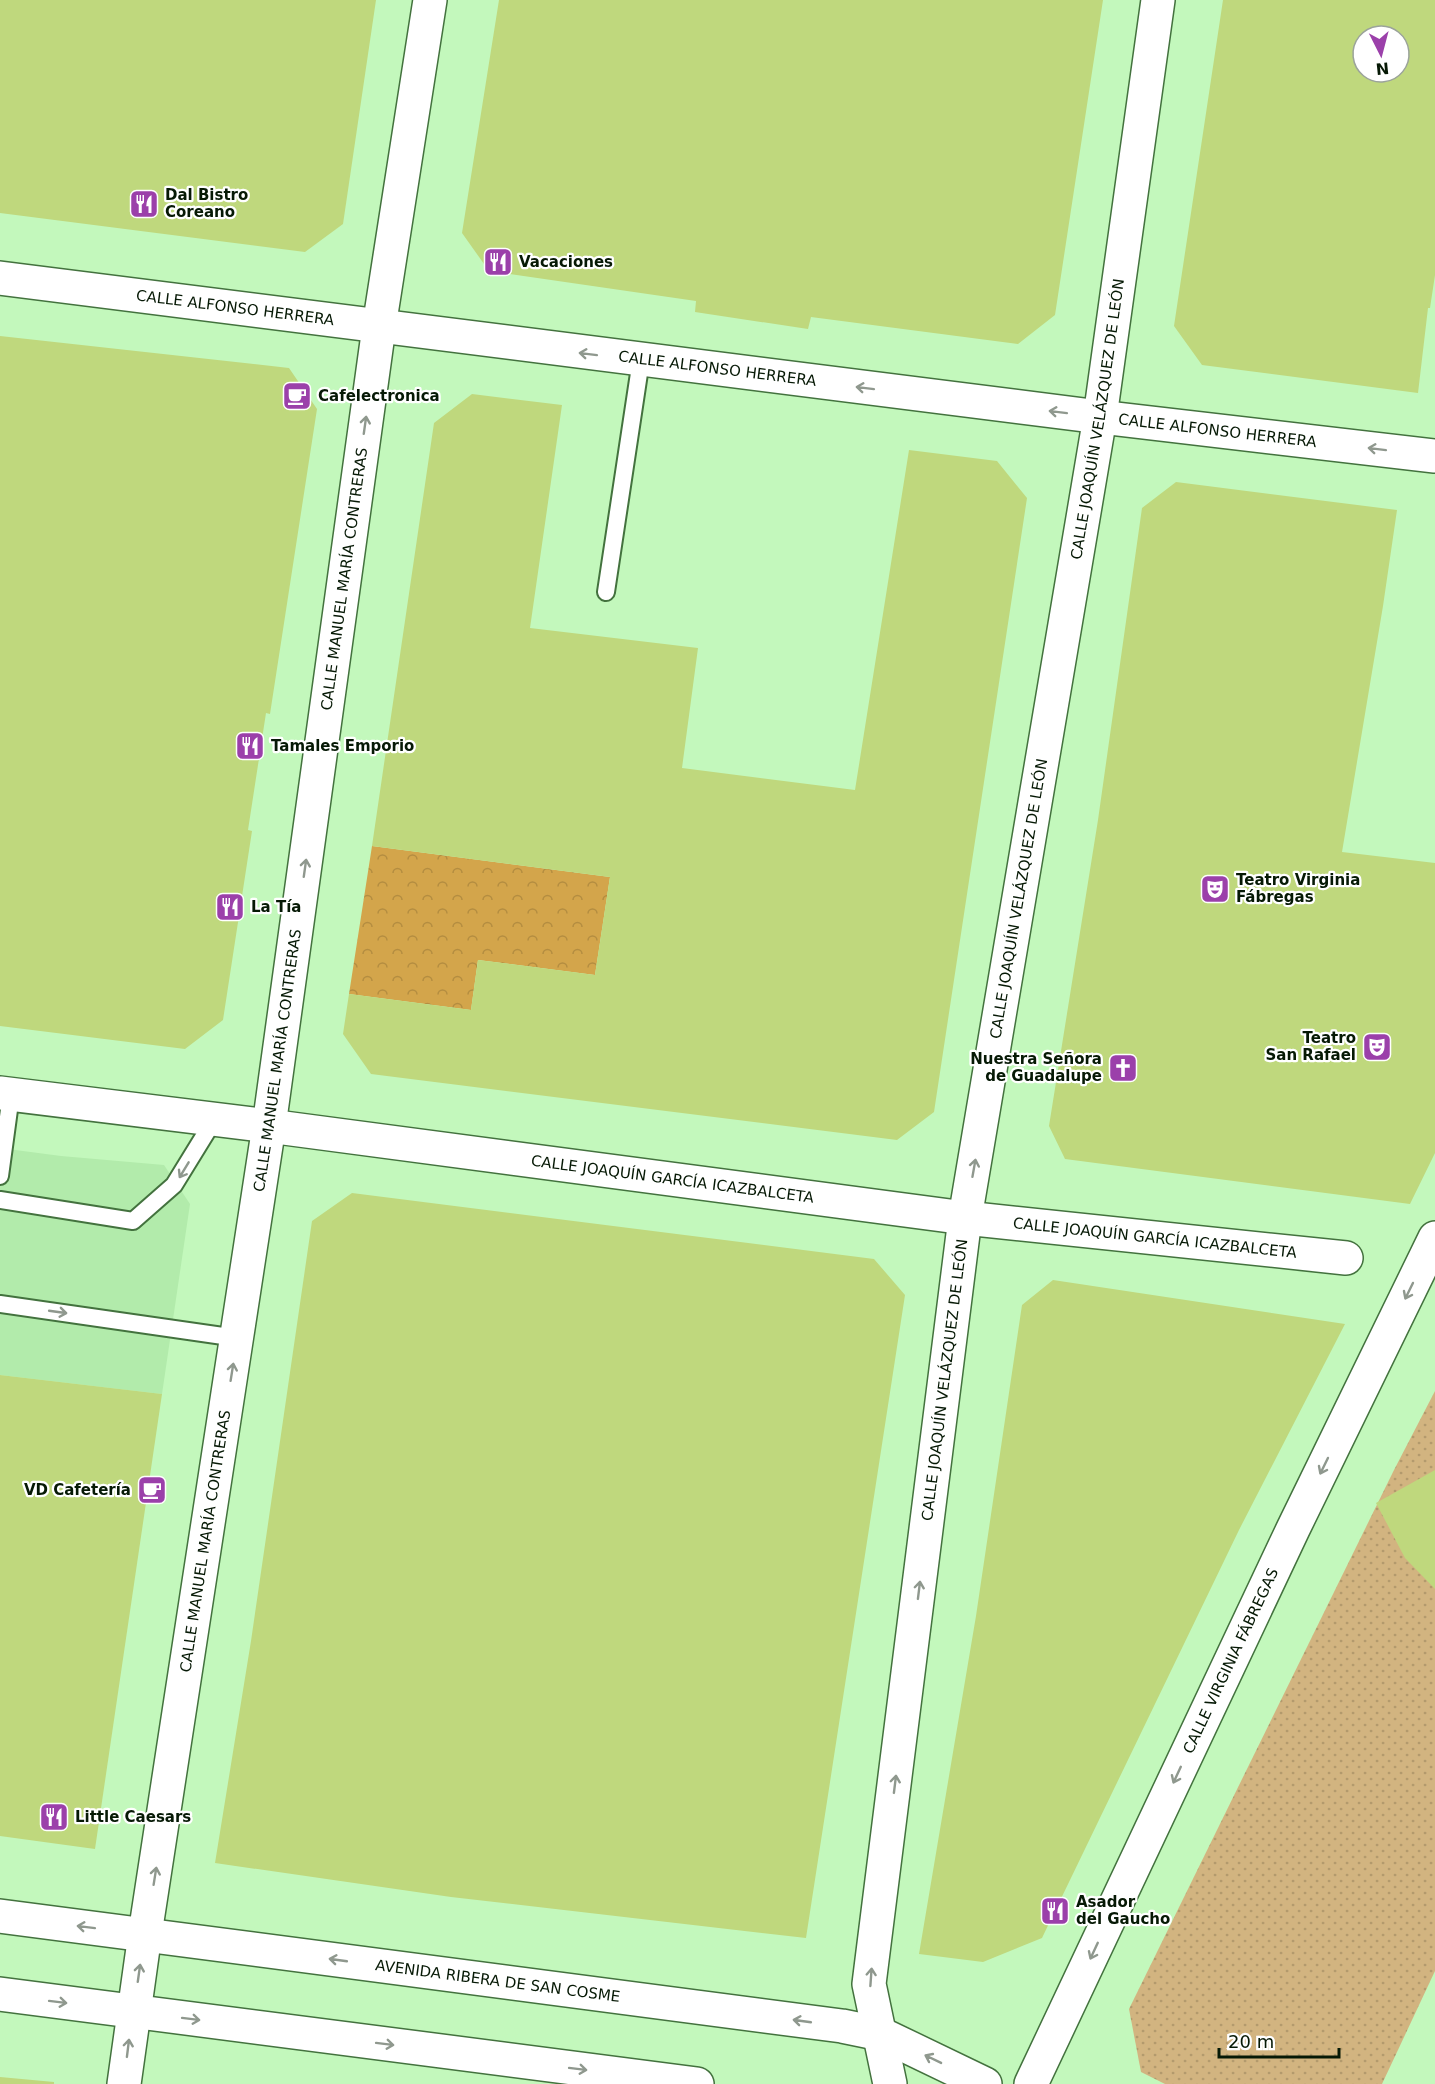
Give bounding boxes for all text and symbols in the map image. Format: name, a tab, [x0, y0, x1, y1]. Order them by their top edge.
north arrow	[1351, 24, 1411, 84]
text: N	[1375, 58, 1390, 79]
place label: Dal Bistro Coreano	[165, 186, 248, 221]
restaurant icon: Dal Bistro Coreano	[128, 188, 160, 220]
restaurant icon: Vacaciones	[482, 246, 514, 278]
place label: Vacaciones	[519, 253, 613, 271]
street label: CALLE JOAQUÍN VELÁZQUEZ DE LEÓN	[1067, 278, 1128, 561]
street label: CALLE ALFONSO HERRERA	[135, 286, 336, 329]
street label: CALLE ALFONSO HERRERA	[617, 347, 818, 390]
one-way arrow	[578, 348, 598, 359]
cafe icon: Cafelectronica	[281, 380, 313, 412]
one-way arrow	[855, 383, 875, 394]
place label: Cafelectronica	[318, 387, 440, 405]
one-way arrow	[1049, 406, 1068, 417]
street label: CALLE ALFONSO HERRERA	[1117, 410, 1318, 451]
one-way arrow	[360, 415, 371, 435]
one-way arrow	[1367, 443, 1387, 454]
street label: CALLE MANUEL MARÍA CONTRERAS	[317, 446, 371, 712]
restaurant icon: Tamales Emporio	[234, 730, 266, 762]
place label: Tamales Emporio	[271, 737, 414, 755]
street label: CALLE JOAQUÍN VELÁZQUEZ DE LEÓN	[986, 757, 1051, 1040]
one-way arrow	[299, 858, 310, 878]
place label: Teatro Virginia Fábregas	[1236, 871, 1360, 906]
theatre icon: Teatro Virginia Fábregas	[1199, 873, 1231, 905]
restaurant icon: La Tía	[214, 891, 246, 923]
place label: La Tía	[251, 898, 301, 916]
street label: CALLE MANUEL MARÍA CONTRERAS	[250, 928, 305, 1193]
place label: Teatro San Rafael	[1266, 1029, 1356, 1064]
theatre icon: Teatro San Rafael	[1361, 1031, 1393, 1063]
place label: Nuestra Señora de Guadalupe	[970, 1050, 1102, 1085]
church icon: Nuestra Señora de Guadalupe	[1107, 1052, 1139, 1084]
street label: CALLE JOAQUÍN GARCÍA ICAZBALCETA	[530, 1152, 816, 1207]
one-way arrow	[969, 1158, 980, 1178]
one-way arrow	[177, 1161, 189, 1178]
street label: CALLE JOAQUÍN GARCÍA ICAZBALCETA	[1012, 1214, 1298, 1262]
street label: CALLE JOAQUÍN VELÁZQUEZ DE LEÓN	[918, 1238, 971, 1522]
one-way arrow	[1403, 1281, 1415, 1299]
one-way arrow	[48, 1306, 67, 1317]
one-way arrow	[226, 1363, 237, 1383]
street label: CALLE MANUEL MARÍA CONTRERAS	[176, 1409, 234, 1673]
one-way arrow	[1317, 1457, 1329, 1475]
cafe icon: VD Cafetería	[136, 1474, 168, 1506]
place label: VD Cafetería	[24, 1481, 131, 1499]
street label: CALLE VIRGINIA FÁBREGAS	[1179, 1565, 1282, 1756]
one-way arrow	[914, 1581, 925, 1601]
one-way arrow	[1171, 1766, 1183, 1784]
one-way arrow	[889, 1774, 900, 1794]
restaurant icon: Little Caesars	[38, 1801, 70, 1833]
place label: Little Caesars	[75, 1808, 191, 1826]
one-way arrow	[149, 1867, 160, 1887]
place label: Asador del Gaucho	[1076, 1893, 1170, 1928]
restaurant icon: Asador del Gaucho	[1039, 1895, 1071, 1927]
one-way arrow	[77, 1921, 97, 1932]
one-way arrow	[1087, 1942, 1099, 1960]
one-way arrow	[329, 1954, 349, 1965]
street label: AVENIDA RIBERA DE SAN COSME	[374, 1956, 621, 2006]
one-way arrow	[133, 1964, 144, 1983]
one-way arrow	[866, 1968, 877, 1987]
one-way arrow	[48, 1997, 67, 2008]
one-way arrow	[181, 2014, 201, 2025]
one-way arrow	[793, 2015, 813, 2026]
scale bar	[1219, 2021, 1339, 2059]
text: 20 m	[1228, 2031, 1274, 2052]
one-way arrow	[123, 2038, 134, 2058]
one-way arrow	[374, 2039, 394, 2050]
one-way arrow	[924, 2053, 942, 2065]
one-way arrow	[568, 2063, 587, 2074]

